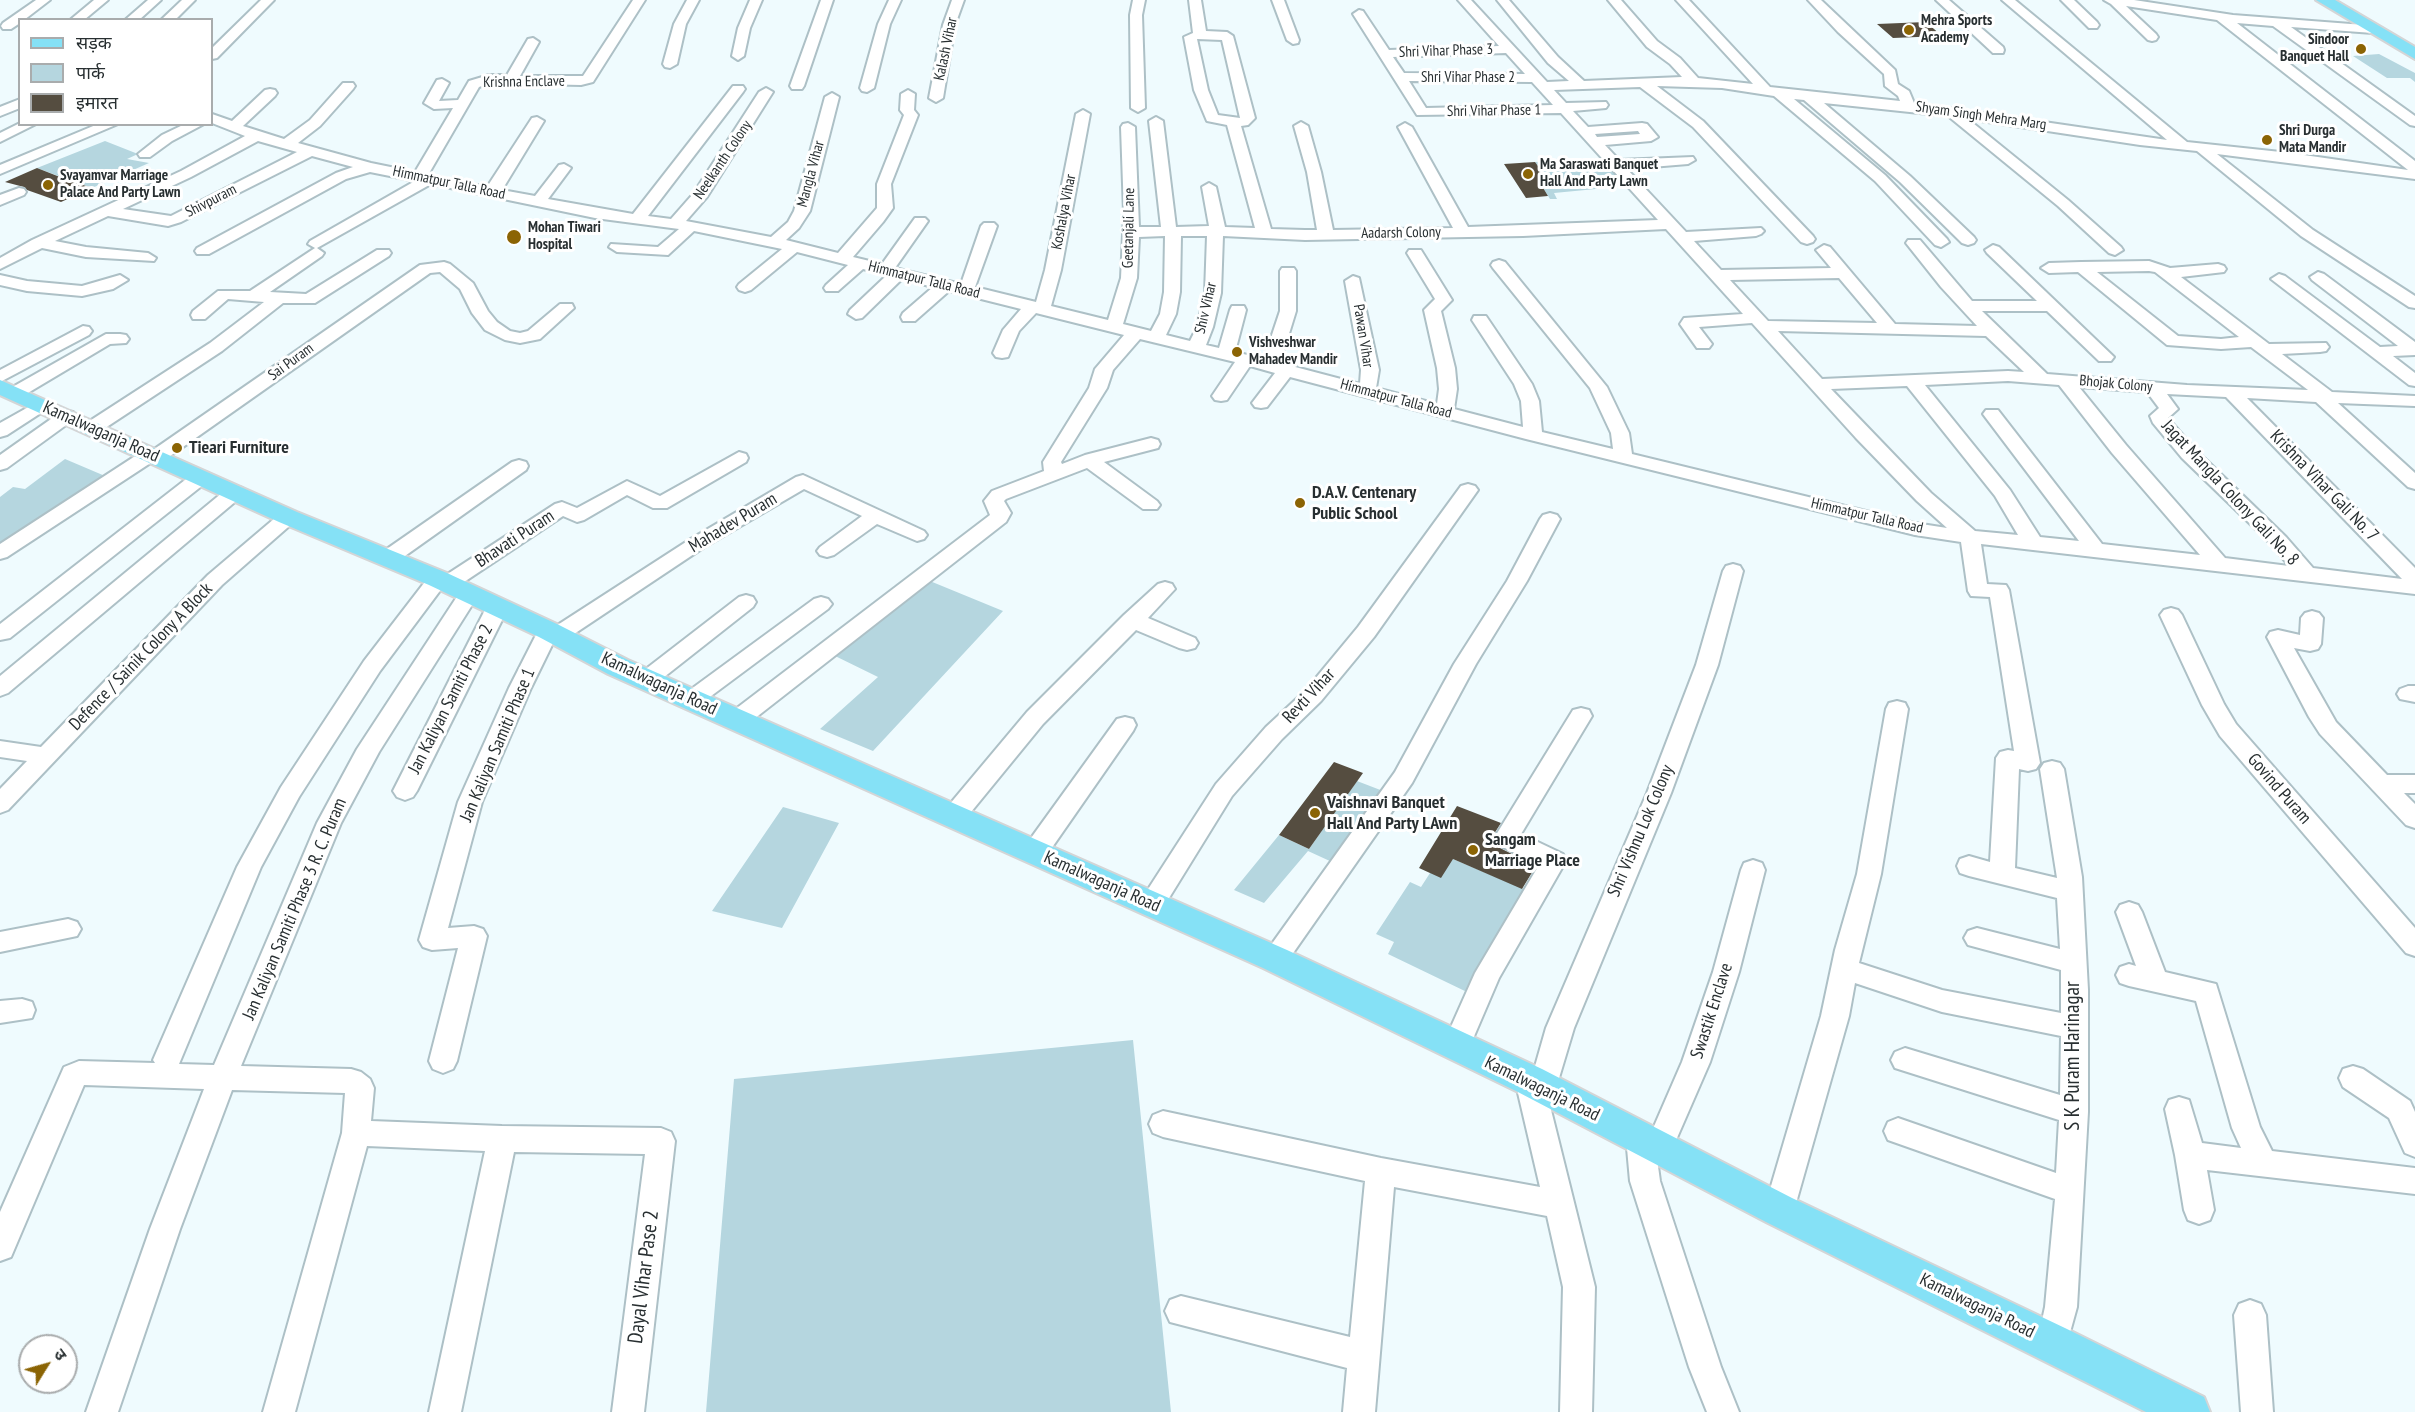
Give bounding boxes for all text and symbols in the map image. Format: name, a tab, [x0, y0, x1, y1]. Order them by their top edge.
place label: Mehra Sports Academy	[1921, 12, 1992, 47]
street label: Kalash Vihar	[931, 16, 961, 82]
legend	[18, 18, 213, 126]
marker: Mehra Sports Academy	[1902, 23, 1916, 37]
text: सड़क	[76, 31, 112, 54]
place label: Sindoor Banquet Hall	[2280, 31, 2349, 66]
street label: Shri Vihar Phase 3	[1399, 40, 1493, 62]
marker: Sindoor Banquet Hall	[2354, 42, 2368, 56]
text: पार्क	[76, 61, 105, 84]
street label: Shri Vihar Phase 2	[1421, 69, 1515, 87]
street label: Krishna Enclave	[483, 72, 565, 92]
text: इमारत	[76, 91, 118, 114]
street label: Shyam Singh Mehra Marg	[1914, 98, 2048, 134]
street label: Shri Vihar Phase 1	[1447, 101, 1541, 121]
street label: Neelkanth Colony	[690, 117, 756, 203]
place label: Shri Durga Mata Mandir	[2279, 122, 2346, 157]
marker: Shri Durga Mata Mandir	[2260, 133, 2274, 147]
street label: Mangla Vihar	[793, 139, 829, 209]
place label: Ma Saraswati Banquet Hall And Party Lawn	[1540, 156, 1658, 191]
street label: Himmatpur Talla Road	[391, 162, 507, 204]
place label: Svayamvar Marriage Palace And Party Lawn	[60, 167, 181, 202]
marker: Ma Saraswati Banquet Hall And Party Lawn	[1521, 167, 1535, 181]
street label: Koshalya Vihar	[1048, 173, 1080, 251]
marker: Svayamvar Marriage Palace And Party Lawn	[41, 178, 55, 192]
street label: Shivpuram	[182, 180, 240, 222]
street label: Geetanjali Lane	[1119, 188, 1139, 268]
place label: Mohan Tiwari Hospital	[528, 219, 601, 254]
street label: Aadarsh Colony	[1361, 223, 1441, 243]
marker: Mohan Tiwari Hospital	[505, 228, 523, 246]
street label: Himmatpur Talla Road	[866, 257, 982, 303]
street label: Shiv Vihar	[1191, 281, 1221, 335]
street label: Pawan Vihar	[1349, 303, 1377, 369]
place label: Vishveshwar Mahadev Mandir	[1249, 334, 1337, 369]
street label: Sai Puram	[265, 340, 317, 384]
marker: Vishveshwar Mahadev Mandir	[1230, 345, 1244, 359]
street label: Bhojak Colony	[2079, 372, 2153, 396]
street label: Himmatpur Talla Road	[1338, 375, 1454, 423]
street label: Kamalwaganja Road	[39, 397, 163, 467]
street label: Jagat Mangla Colony Gali No. 8	[2157, 416, 2303, 570]
street label: Krishna Vihar Gali No. 7	[2265, 426, 2383, 546]
place label: Tieari Furniture	[189, 437, 289, 459]
marker: Tieari Furniture	[170, 441, 184, 455]
place label: D.A.V. Centenary Public School	[1312, 482, 1416, 524]
street label: Mahadev Puram	[685, 488, 781, 558]
street label: Himmatpur Talla Road	[1809, 494, 1925, 538]
marker: D.A.V. Centenary Public School	[1293, 496, 1307, 510]
street label: Bhavati Puram	[471, 506, 559, 572]
street label: Defence / Sainik Colony A Block	[65, 579, 217, 735]
street label: Jan Kaliyan Samiti Phase 2	[404, 621, 498, 777]
street label: Kamalwaganja Road	[598, 648, 720, 720]
street label: Revti Vihar	[1278, 664, 1340, 728]
street label: Jan Kaliyan Samiti Phase 1	[456, 665, 540, 825]
street label: Govind Puram	[2243, 749, 2315, 829]
street label: Shri Vishnu Lok Colony	[1603, 762, 1679, 900]
place label: Vaishnavi Banquet Hall And Party LAwn	[1327, 792, 1457, 834]
street label: Jan Kaliyan Samiti Phase 3 R. C. Puram	[238, 795, 352, 1023]
marker: Vaishnavi Banquet Hall And Party LAwn	[1308, 806, 1322, 820]
place label: Sangam Marriage Place	[1485, 829, 1580, 872]
marker: Sangam Marriage Place	[1466, 843, 1480, 857]
street label: Kamalwaganja Road	[1040, 847, 1164, 917]
street label: Swastik Enclave	[1686, 961, 1738, 1061]
street label: S K Puram Harinagar	[2060, 981, 2086, 1131]
street label: Kamalwaganja Road	[1481, 1052, 1603, 1126]
street label: Dayal Vihar Pase 2	[623, 1209, 665, 1345]
street label: Kamalwaganja Road	[1916, 1269, 2038, 1343]
north arrow	[18, 1334, 78, 1394]
text: उ	[50, 1345, 72, 1364]

